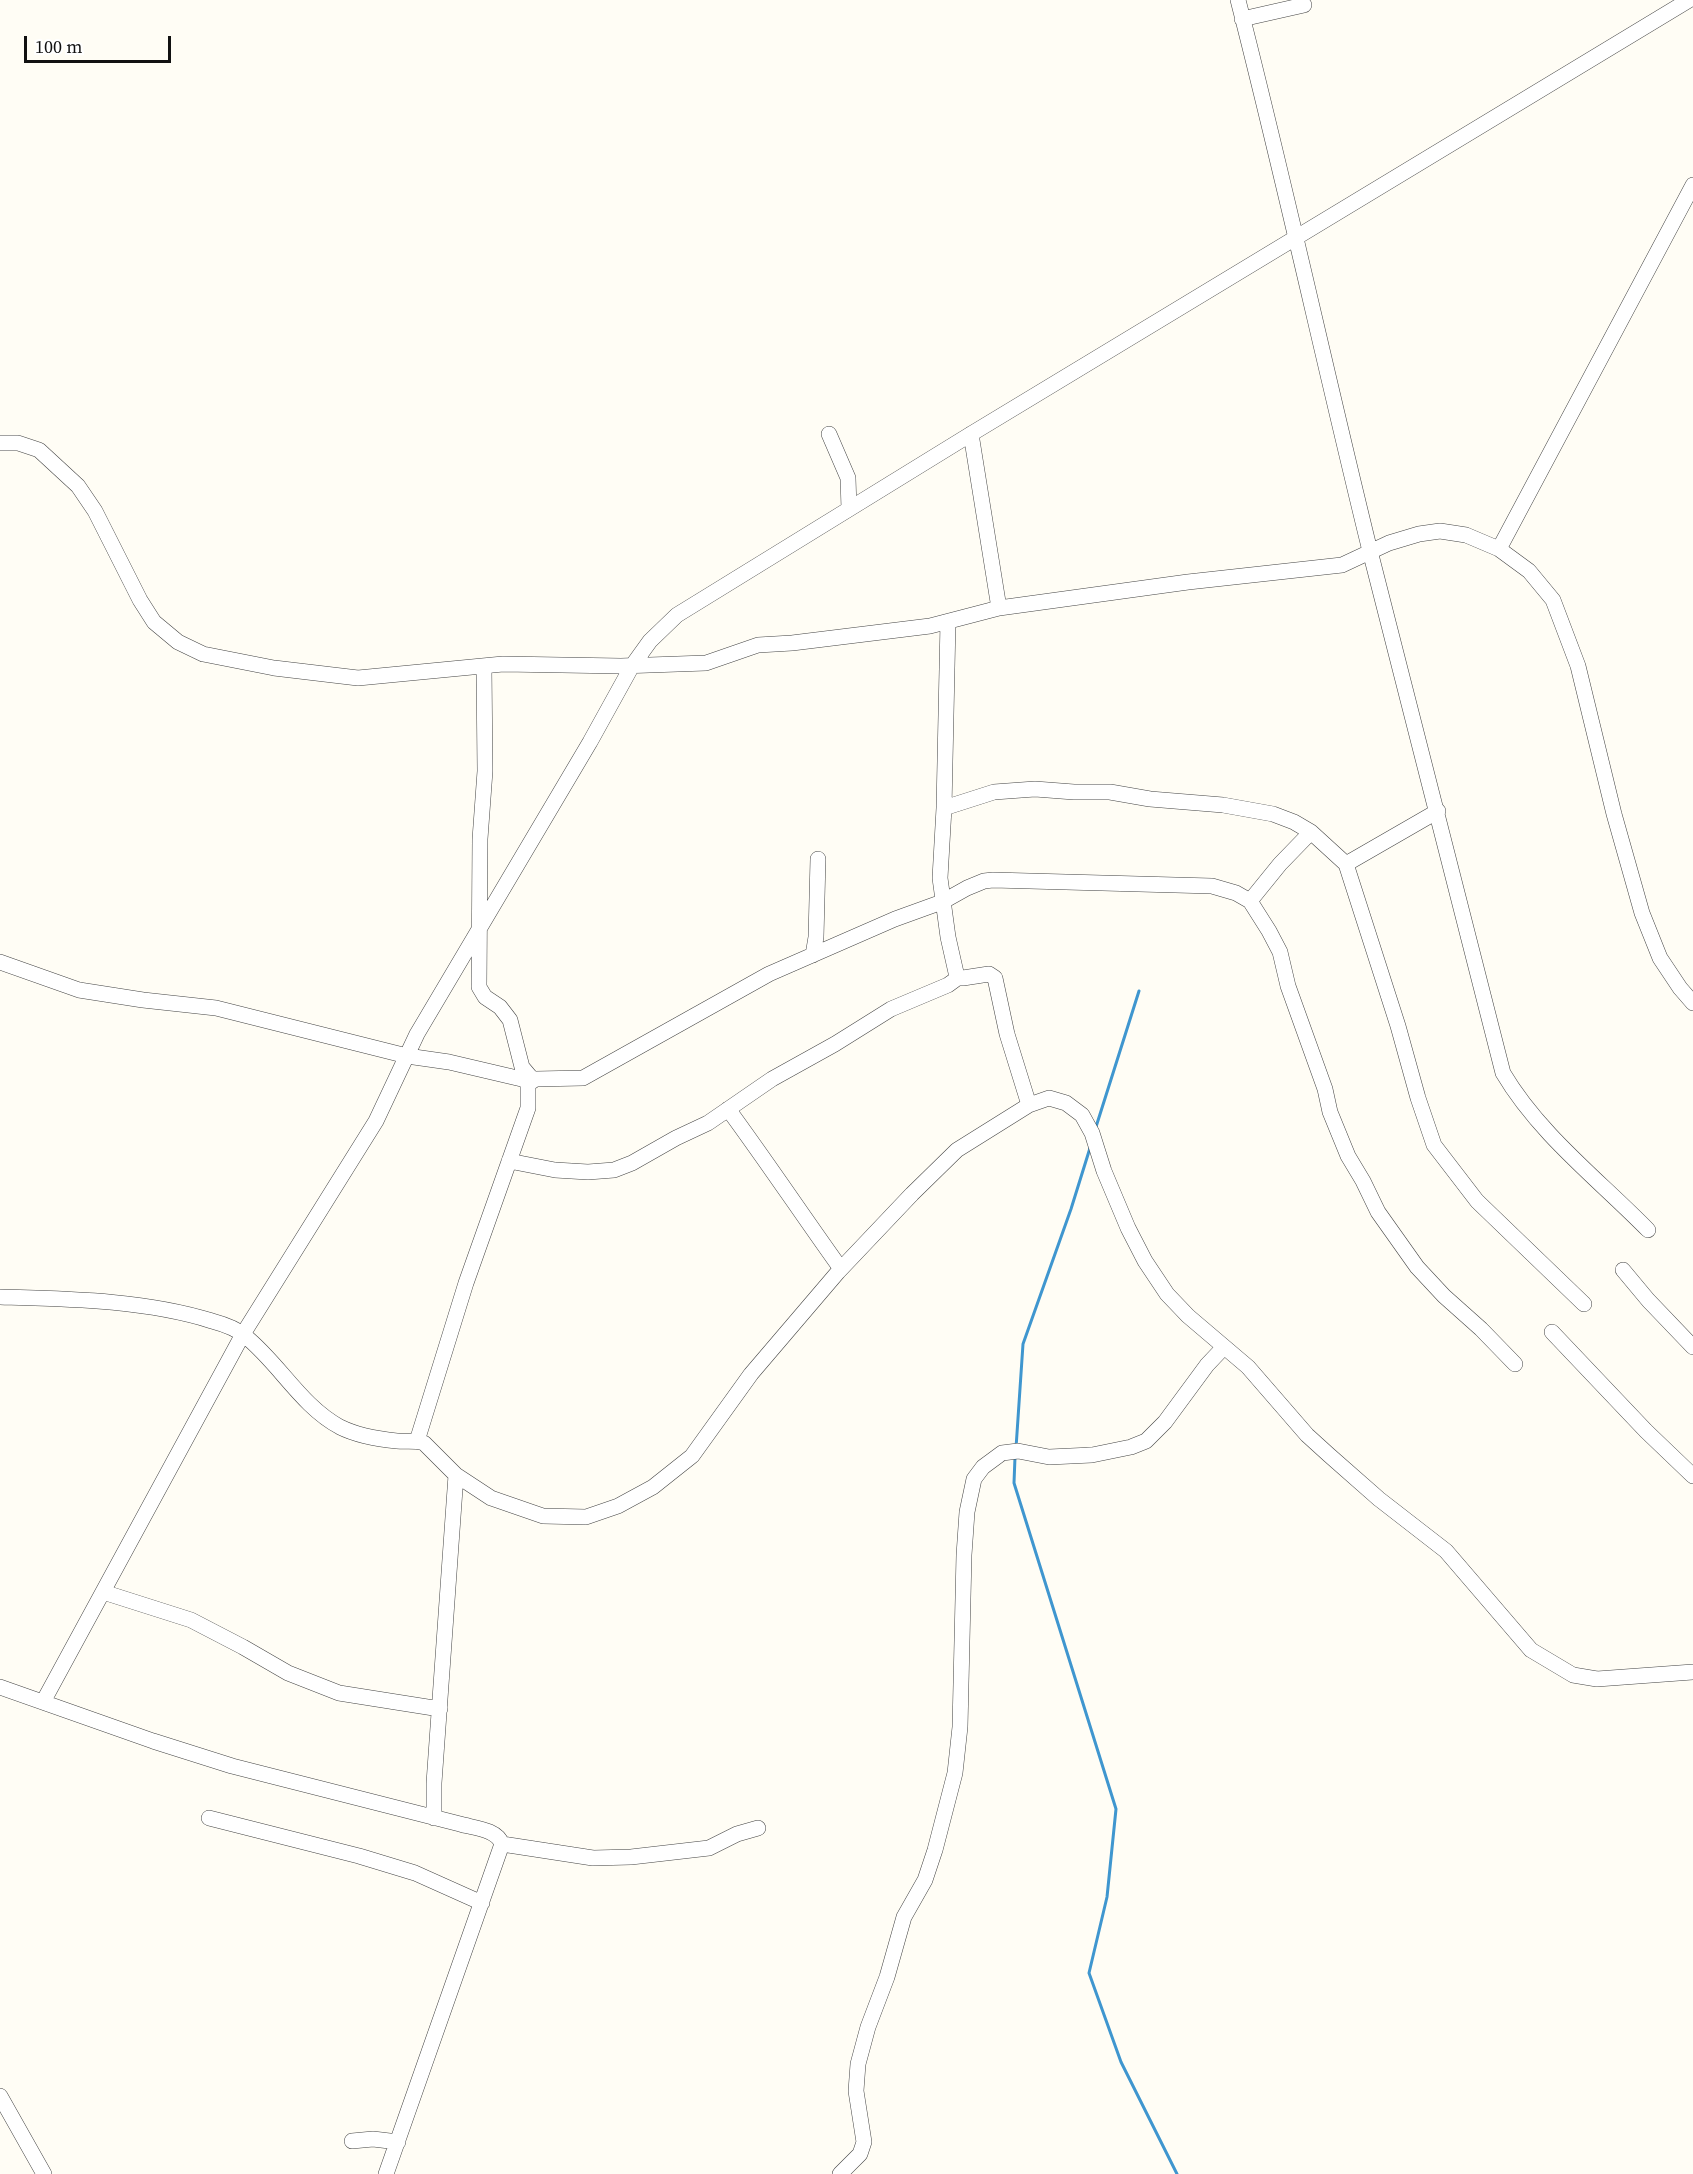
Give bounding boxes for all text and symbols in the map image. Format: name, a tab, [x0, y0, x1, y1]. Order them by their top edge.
scale bar	[27, 24, 174, 62]
text: 100 m	[35, 34, 82, 59]

